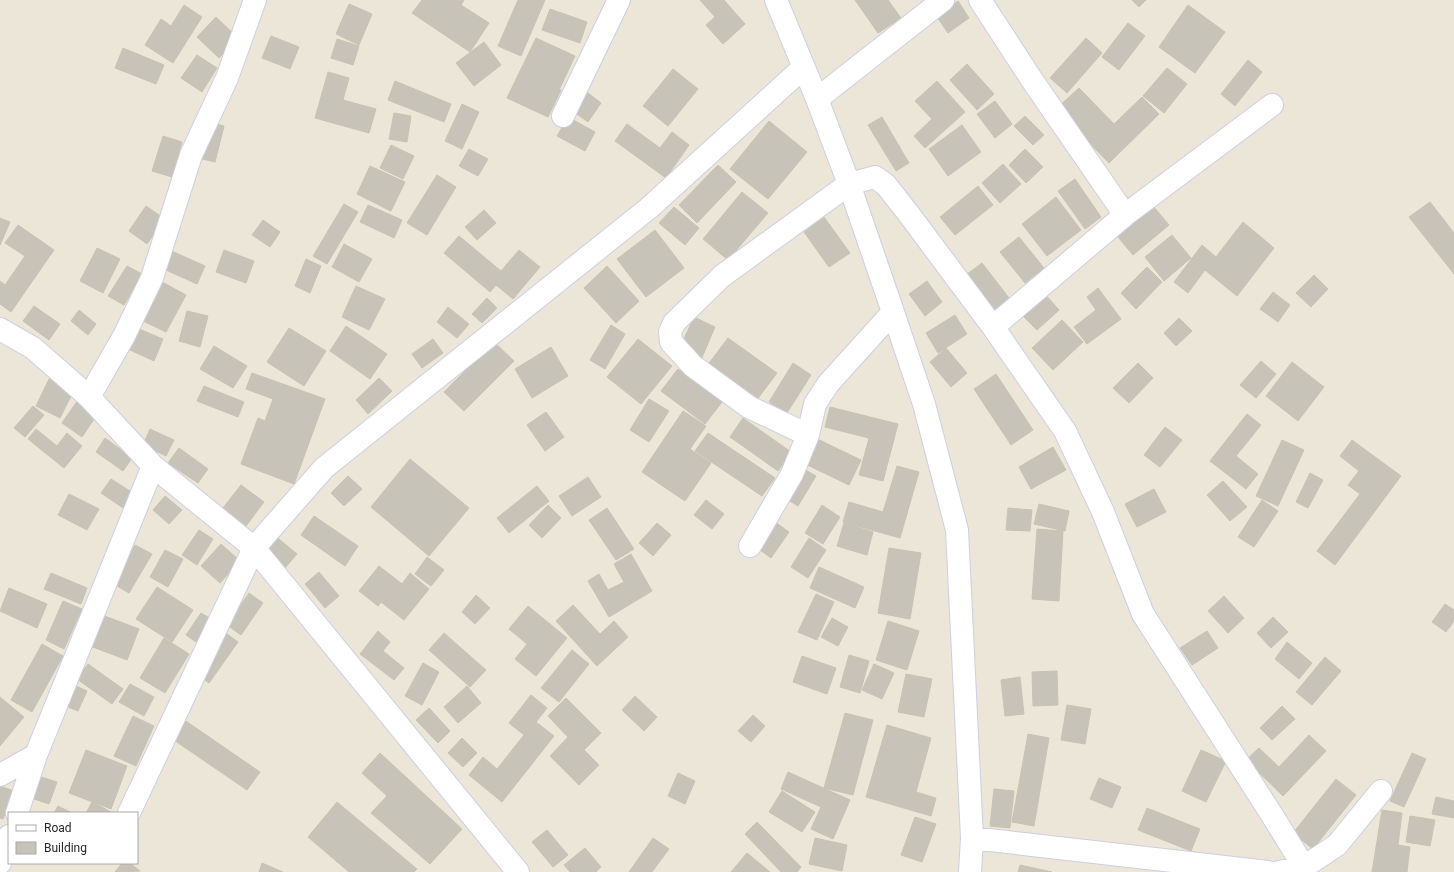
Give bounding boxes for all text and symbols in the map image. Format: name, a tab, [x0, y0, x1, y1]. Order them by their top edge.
legend	[8, 812, 138, 864]
text: Road	[44, 821, 72, 835]
text: Building	[44, 841, 87, 855]

